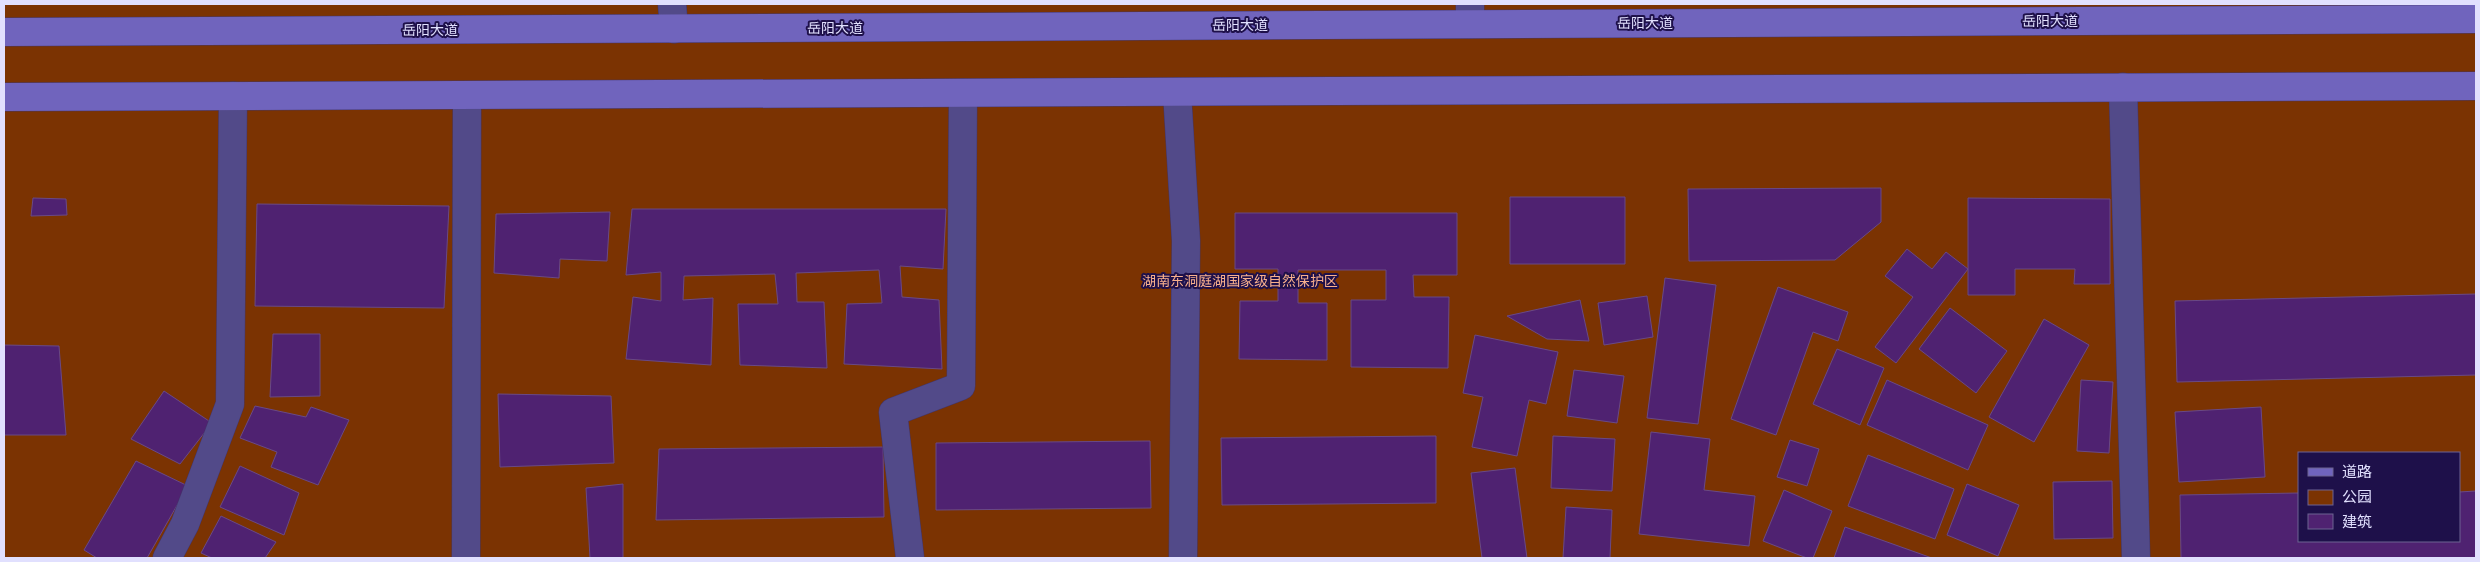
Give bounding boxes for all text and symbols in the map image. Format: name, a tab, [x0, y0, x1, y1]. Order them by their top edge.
street label: 岳阳大道	[2022, 12, 2078, 30]
street label: 岳阳大道	[1617, 14, 1673, 32]
street label: 岳阳大道	[1212, 16, 1268, 34]
street label: 岳阳大道	[807, 19, 863, 37]
street label: 岳阳大道	[402, 21, 458, 39]
park label: 湖南东洞庭湖国家级自然保护区	[1142, 272, 1338, 290]
legend	[2298, 452, 2460, 542]
text: 道路	[2342, 462, 2372, 481]
text: 公园	[2342, 487, 2372, 506]
text: 建筑	[2342, 512, 2372, 531]

